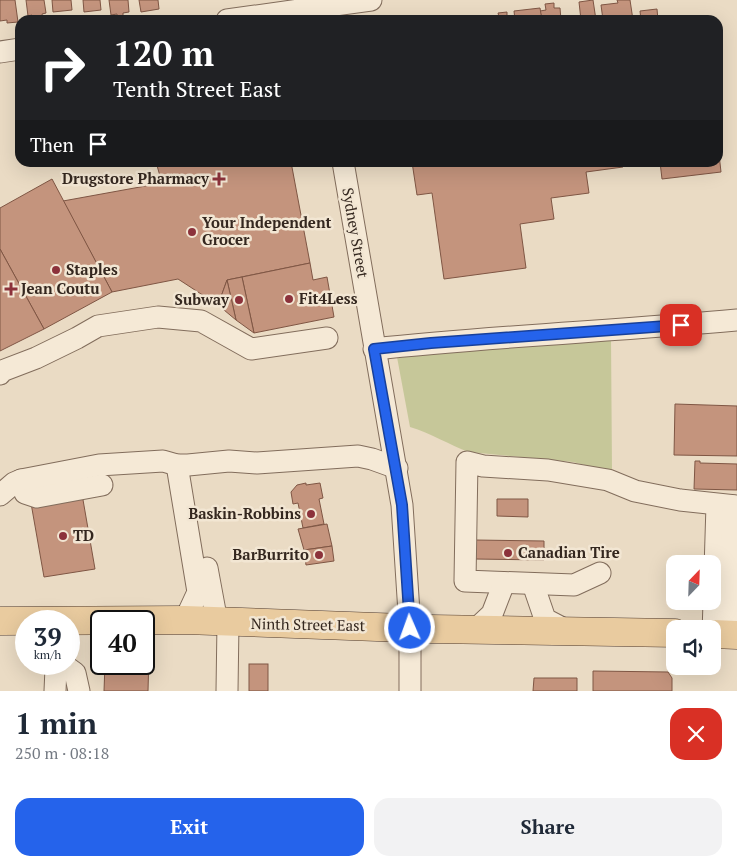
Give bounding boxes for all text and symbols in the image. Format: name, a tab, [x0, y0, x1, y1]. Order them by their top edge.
text: 120 m	[113, 30, 214, 76]
icon: right	[30, 35, 95, 100]
text: Tenth Street East	[113, 74, 281, 103]
icon: arrive	[84, 130, 112, 158]
text: Then	[30, 132, 74, 157]
place label: Drugstore Pharmacy	[62, 168, 210, 188]
marker: Drugstore Pharmacy	[213, 173, 225, 185]
street label: Sydney Street	[338, 186, 374, 280]
place label: Your Independent Grocer	[202, 212, 332, 249]
marker: Your Independent Grocer	[186, 226, 198, 238]
place label: Staples	[66, 259, 118, 279]
marker: Staples	[50, 264, 62, 276]
place label: Jean Coutu	[21, 278, 100, 298]
marker: Jean Coutu	[5, 283, 17, 295]
place label: Fit4Less	[299, 288, 358, 308]
place label: Subway	[175, 289, 230, 309]
marker: Fit4Less	[283, 293, 295, 305]
marker: Subway	[233, 294, 245, 306]
pin	[660, 304, 702, 346]
icon: arrive	[667, 311, 695, 339]
place label: Baskin-Robbins	[188, 503, 301, 523]
marker: Baskin-Robbins	[305, 508, 317, 520]
place label: TD	[73, 525, 94, 545]
marker: TD	[57, 530, 69, 542]
place label: Canadian Tire	[518, 542, 620, 562]
place label: BarBurrito	[233, 544, 309, 564]
marker: Canadian Tire	[502, 547, 514, 559]
marker: BarBurrito	[313, 549, 325, 561]
north arrow	[666, 555, 721, 610]
map controls	[666, 555, 721, 675]
position arrow	[383, 601, 435, 653]
speed limit sign: 40	[90, 610, 155, 675]
street label: Ninth Street East	[251, 613, 366, 635]
text: 39	[33, 620, 62, 653]
button: sound	[666, 620, 721, 675]
text: km/h	[34, 647, 61, 662]
text: 1 min	[15, 703, 97, 743]
button: close	[670, 708, 722, 760]
text: 250 m · 08:18	[15, 742, 109, 764]
button: Exit	[15, 798, 364, 856]
button: Share	[374, 798, 722, 856]

